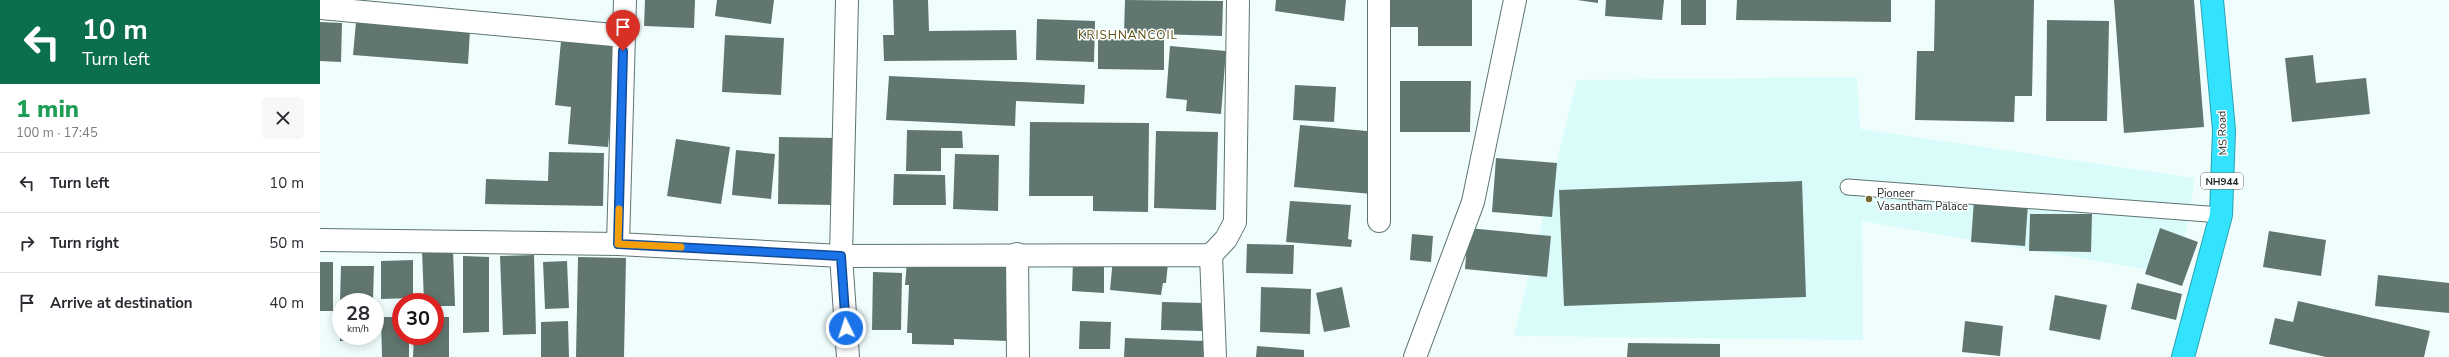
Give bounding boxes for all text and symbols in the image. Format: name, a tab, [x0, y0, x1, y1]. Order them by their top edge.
pin	[606, 10, 640, 51]
text: 10 m	[82, 11, 148, 49]
icon: left	[16, 16, 68, 68]
icon: arrive	[612, 16, 634, 38]
district label: KRISHNANCOIL	[1078, 27, 1178, 43]
text: Turn left	[82, 47, 150, 71]
text: 1 min	[16, 93, 79, 125]
button: close	[262, 97, 304, 139]
street label: MS Road	[2214, 110, 2231, 156]
text: 100 m · 17:45	[16, 124, 98, 142]
icon: left	[16, 172, 38, 194]
text: Turn left	[50, 173, 109, 193]
text: 10 m	[269, 173, 304, 193]
road number: NH944	[2201, 173, 2243, 189]
place label: Pioneer Vasantham Palace	[1876, 186, 1968, 214]
marker: Pioneer Vasantham Palace	[1864, 194, 1874, 204]
icon: right	[16, 232, 38, 254]
text: Turn right	[50, 233, 119, 253]
text: 50 m	[269, 233, 304, 253]
icon: arrive	[16, 292, 38, 314]
text: Arrive at destination	[50, 293, 193, 313]
text: 40 m	[269, 293, 304, 313]
speed limit sign: 30	[392, 293, 444, 345]
text: 28	[346, 300, 370, 327]
position arrow	[825, 307, 867, 349]
text: km/h	[347, 322, 369, 336]

